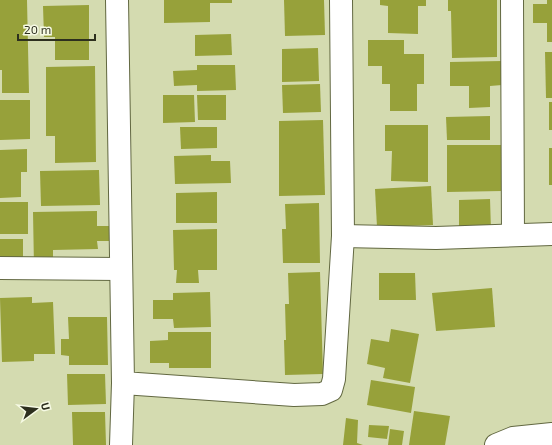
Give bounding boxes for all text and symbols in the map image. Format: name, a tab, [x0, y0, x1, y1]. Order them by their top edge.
scale bar	[18, 16, 95, 42]
text: 20 m	[24, 22, 51, 36]
north arrow	[16, 389, 56, 429]
text: U	[39, 401, 53, 412]

